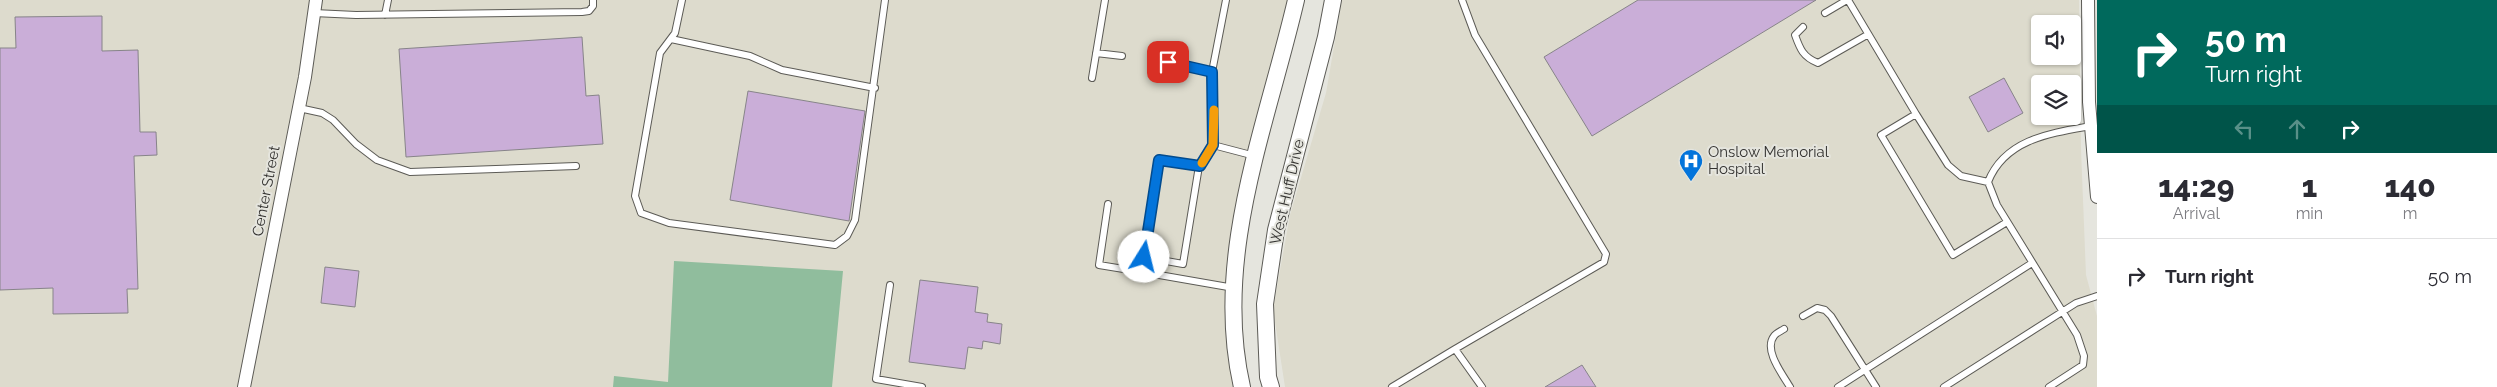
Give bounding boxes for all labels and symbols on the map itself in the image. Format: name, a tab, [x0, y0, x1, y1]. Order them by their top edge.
pin	[1147, 41, 1189, 83]
street label: West Huff Drive	[1266, 137, 1308, 246]
place label: Onslow Memorial Hospital	[1708, 143, 1830, 178]
street label: Center Street	[248, 144, 284, 238]
hospital icon: Onslow Memorial Hospital	[1678, 148, 1704, 182]
position arrow	[1117, 230, 1169, 282]

